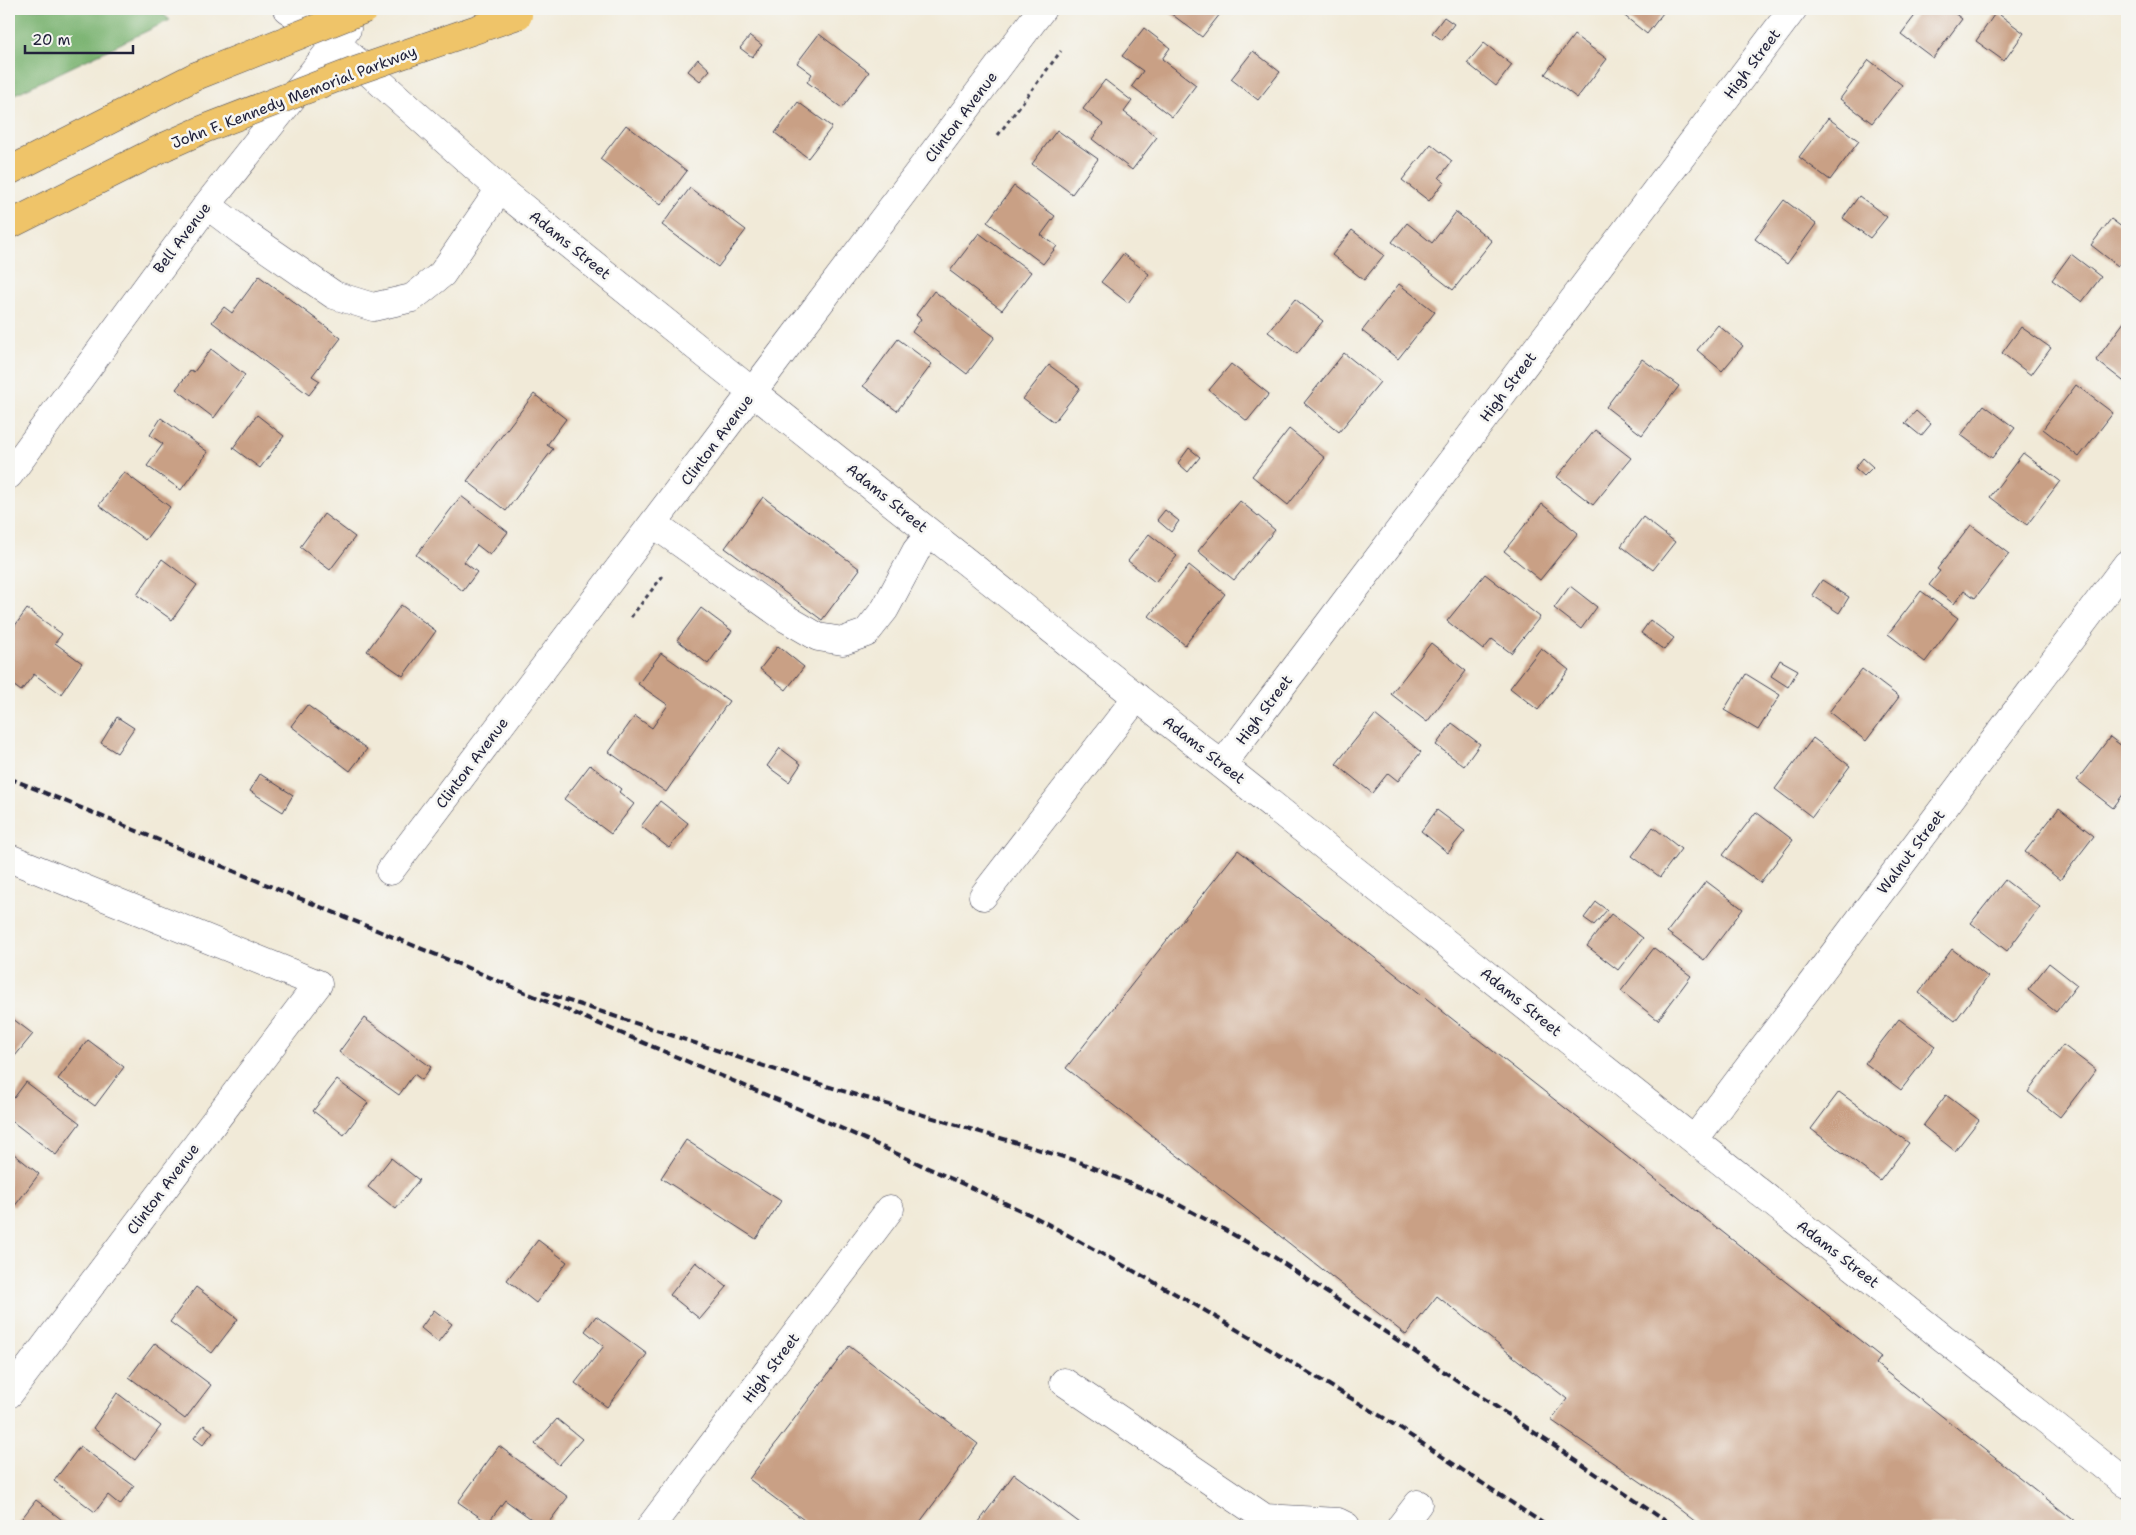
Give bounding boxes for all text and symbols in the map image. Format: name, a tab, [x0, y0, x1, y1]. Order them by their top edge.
scale bar	[25, 22, 132, 54]
street label: High Street	[1719, 25, 1785, 103]
text: 20 m	[32, 30, 71, 50]
street label: John F. Kennedy Memorial Parkway	[169, 41, 419, 153]
street label: Clinton Avenue	[920, 67, 1002, 167]
street label: Bell Avenue	[149, 198, 215, 278]
street label: Adams Street	[525, 206, 615, 284]
street label: High Street	[1475, 348, 1541, 426]
street label: Clinton Avenue	[676, 390, 758, 490]
street label: Adams Street	[842, 459, 932, 537]
street label: High Street	[1231, 671, 1297, 749]
street label: Adams Street	[1159, 712, 1249, 788]
street label: Clinton Avenue	[431, 713, 513, 813]
street label: Walnut Street	[1873, 806, 1949, 898]
street label: Adams Street	[1476, 963, 1566, 1041]
street label: Clinton Avenue	[122, 1139, 204, 1239]
street label: Adams Street	[1793, 1216, 1883, 1292]
street label: High Street	[738, 1329, 804, 1407]

